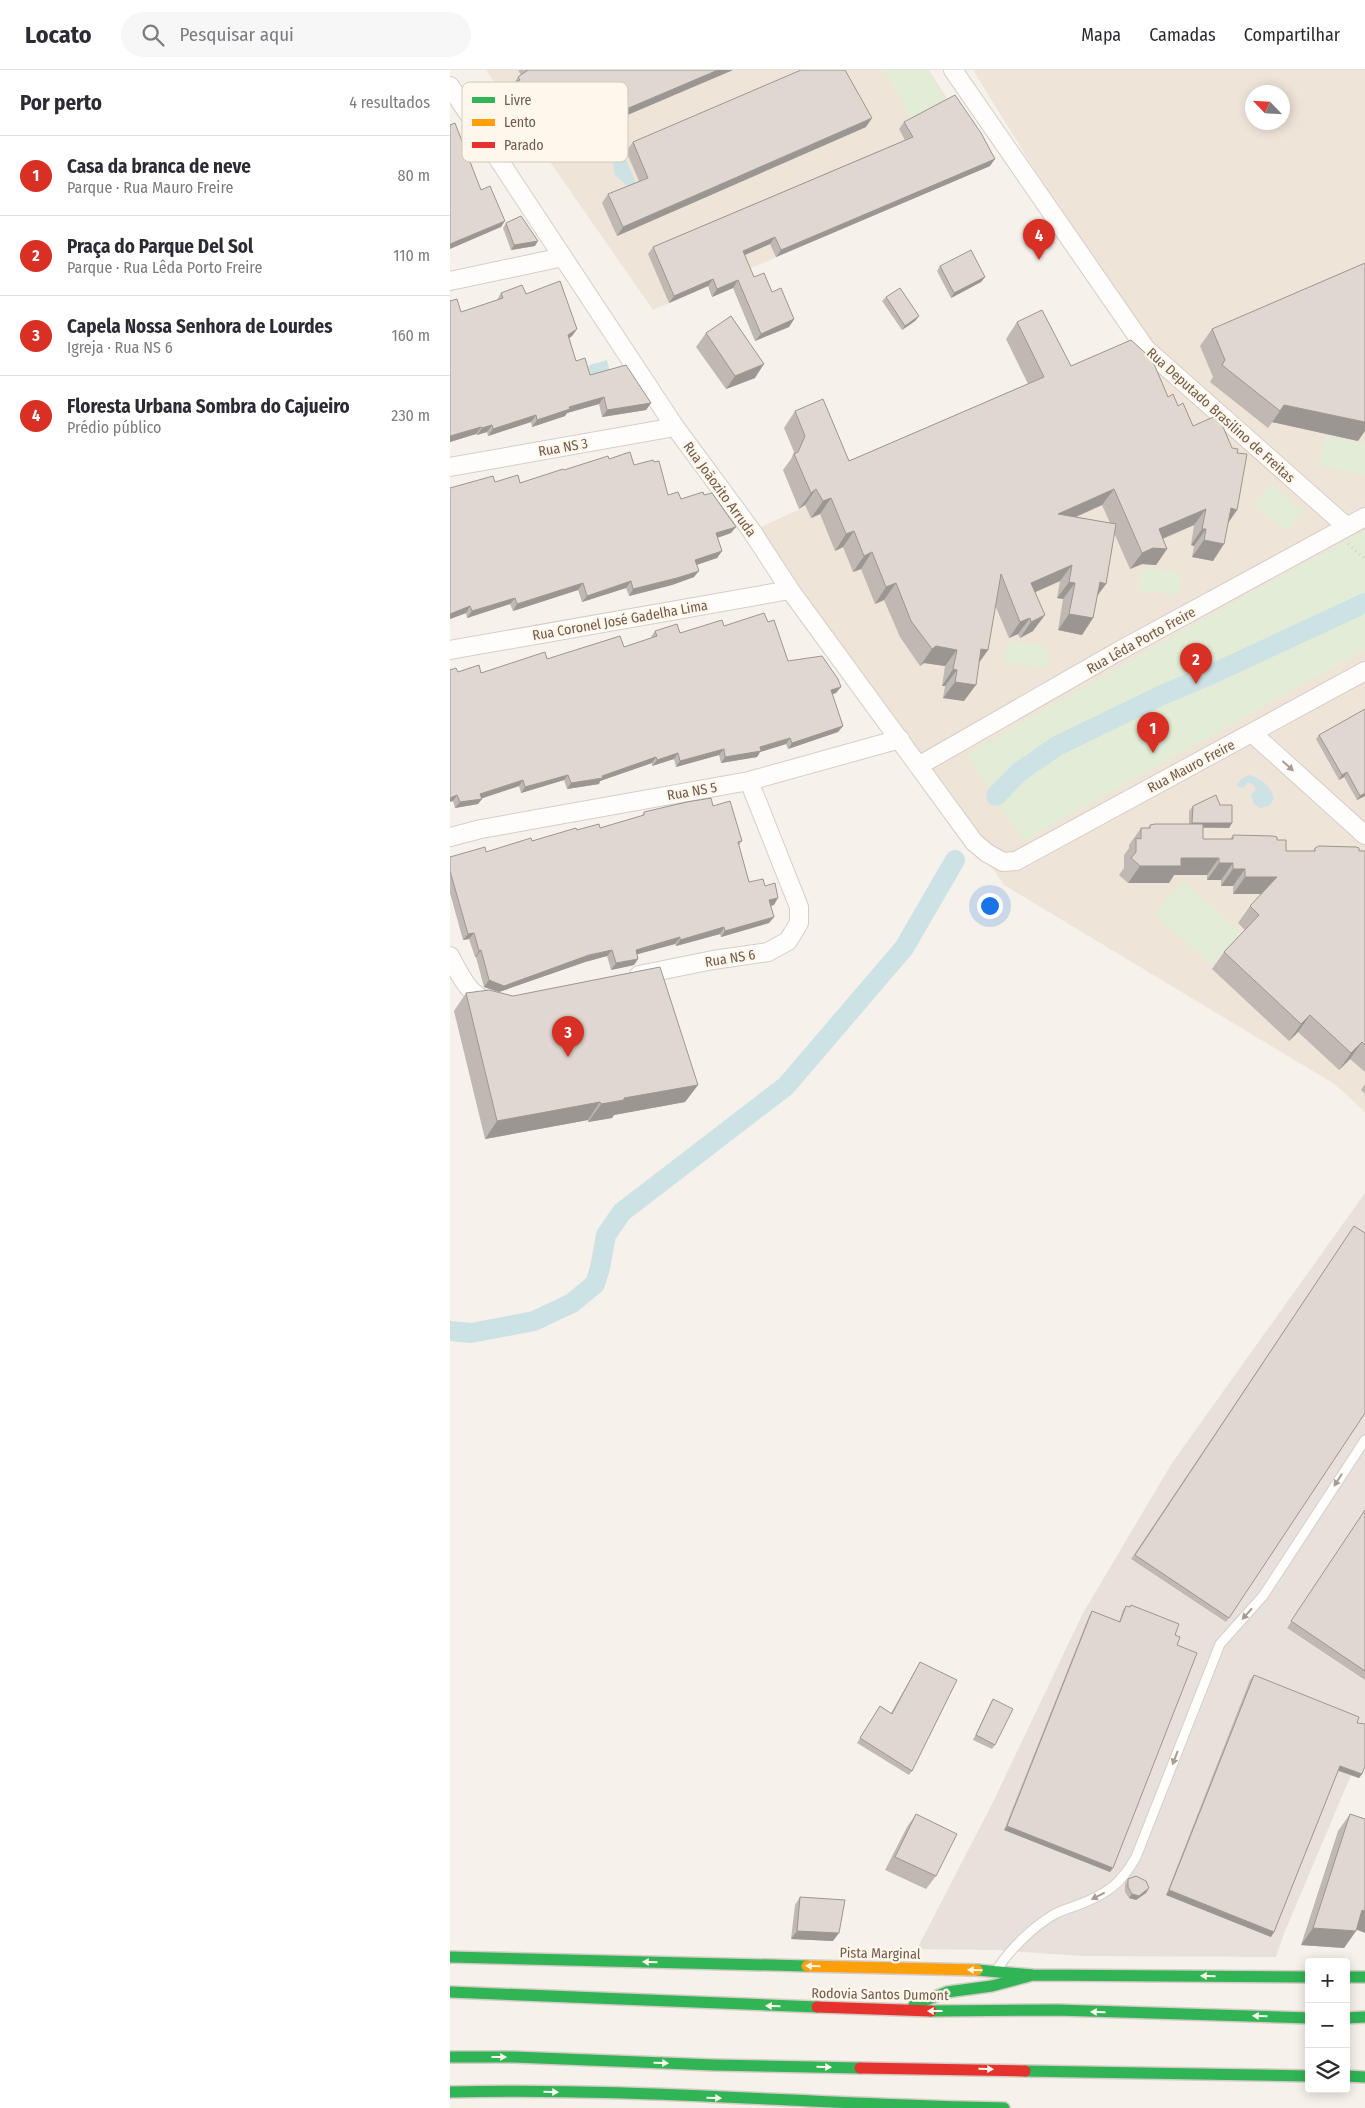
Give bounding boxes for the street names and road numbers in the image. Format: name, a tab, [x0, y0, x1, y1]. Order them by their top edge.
street label: Rua Deputado Brasilino de Freitas	[1143, 344, 1298, 486]
street label: Rua NS 3	[537, 435, 589, 460]
street label: Rua Joãozito Arruda	[679, 439, 760, 540]
street label: Rua Coronel José Gadelha Lima	[531, 597, 709, 644]
street label: Rua Lêda Porto Freire	[1084, 603, 1199, 677]
street label: Rua Mauro Freire	[1145, 736, 1238, 797]
street label: Rua NS 5	[666, 779, 718, 804]
street label: Rua NS 6	[704, 946, 757, 971]
street label: Pista Marginal	[839, 1944, 921, 1963]
street label: Rodovia Santos Dumont	[811, 1985, 949, 2004]

